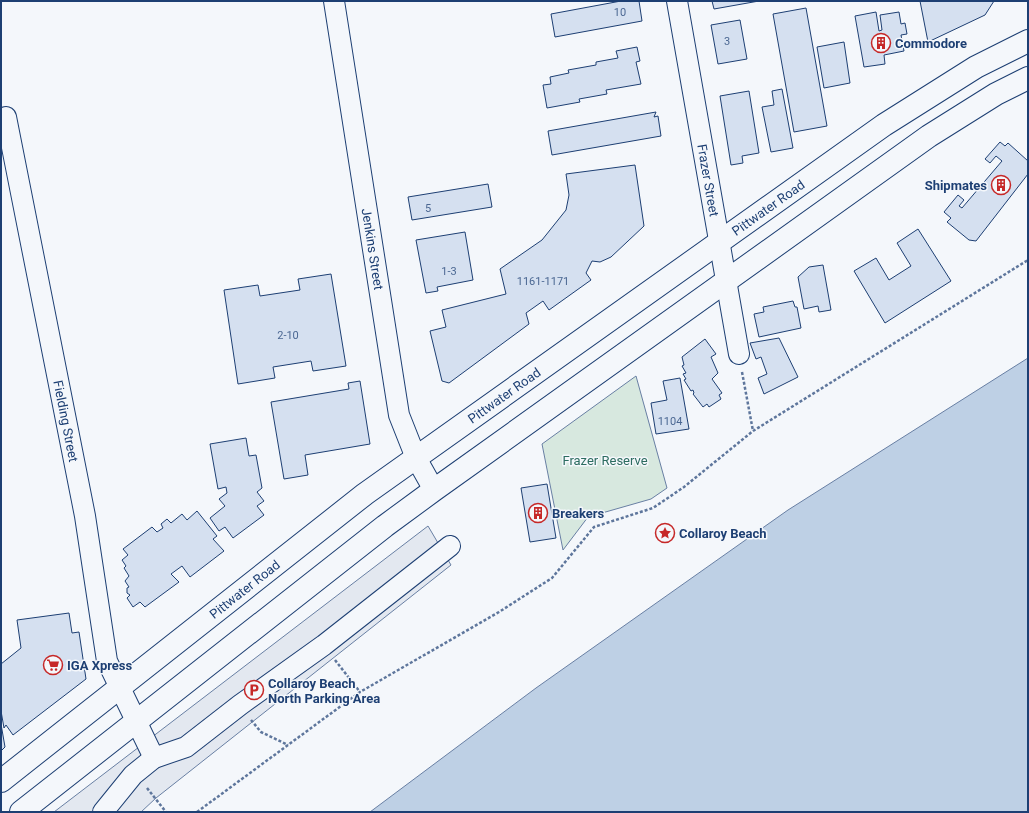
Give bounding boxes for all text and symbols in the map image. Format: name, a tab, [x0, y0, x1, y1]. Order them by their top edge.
house number: 10	[614, 6, 626, 19]
building icon: Commodore	[870, 32, 892, 54]
house number: 3	[724, 35, 730, 48]
place label: Commodore	[895, 36, 967, 51]
street label: Frazer Street	[694, 143, 722, 218]
building icon: Shipmates	[990, 174, 1012, 196]
street label: Pittwater Road	[729, 177, 807, 239]
place label: Shipmates	[925, 178, 987, 193]
house number: 5	[425, 202, 431, 215]
street label: Jenkins Street	[359, 207, 386, 291]
house number: 1-3	[441, 265, 457, 278]
house number: 1161-1171	[517, 275, 569, 288]
house number: 2-10	[277, 329, 299, 342]
street label: Pittwater Road	[465, 365, 543, 426]
street label: Fielding Street	[50, 379, 81, 463]
house number: 1104	[658, 415, 682, 428]
park label: Frazer Reserve	[562, 453, 648, 468]
building icon: Breakers	[527, 502, 549, 524]
place label: Breakers	[552, 506, 605, 521]
place icon: Collaroy Beach	[654, 522, 676, 544]
place label: Collaroy Beach	[679, 526, 767, 541]
street label: Pittwater Road	[207, 557, 283, 622]
supermarket icon: IGA Xpress	[42, 654, 64, 676]
place label: IGA Xpress	[67, 658, 133, 673]
place label: Collaroy Beach North Parking Area	[268, 676, 380, 706]
parking icon: Collaroy Beach North Parking Area	[243, 679, 265, 701]

